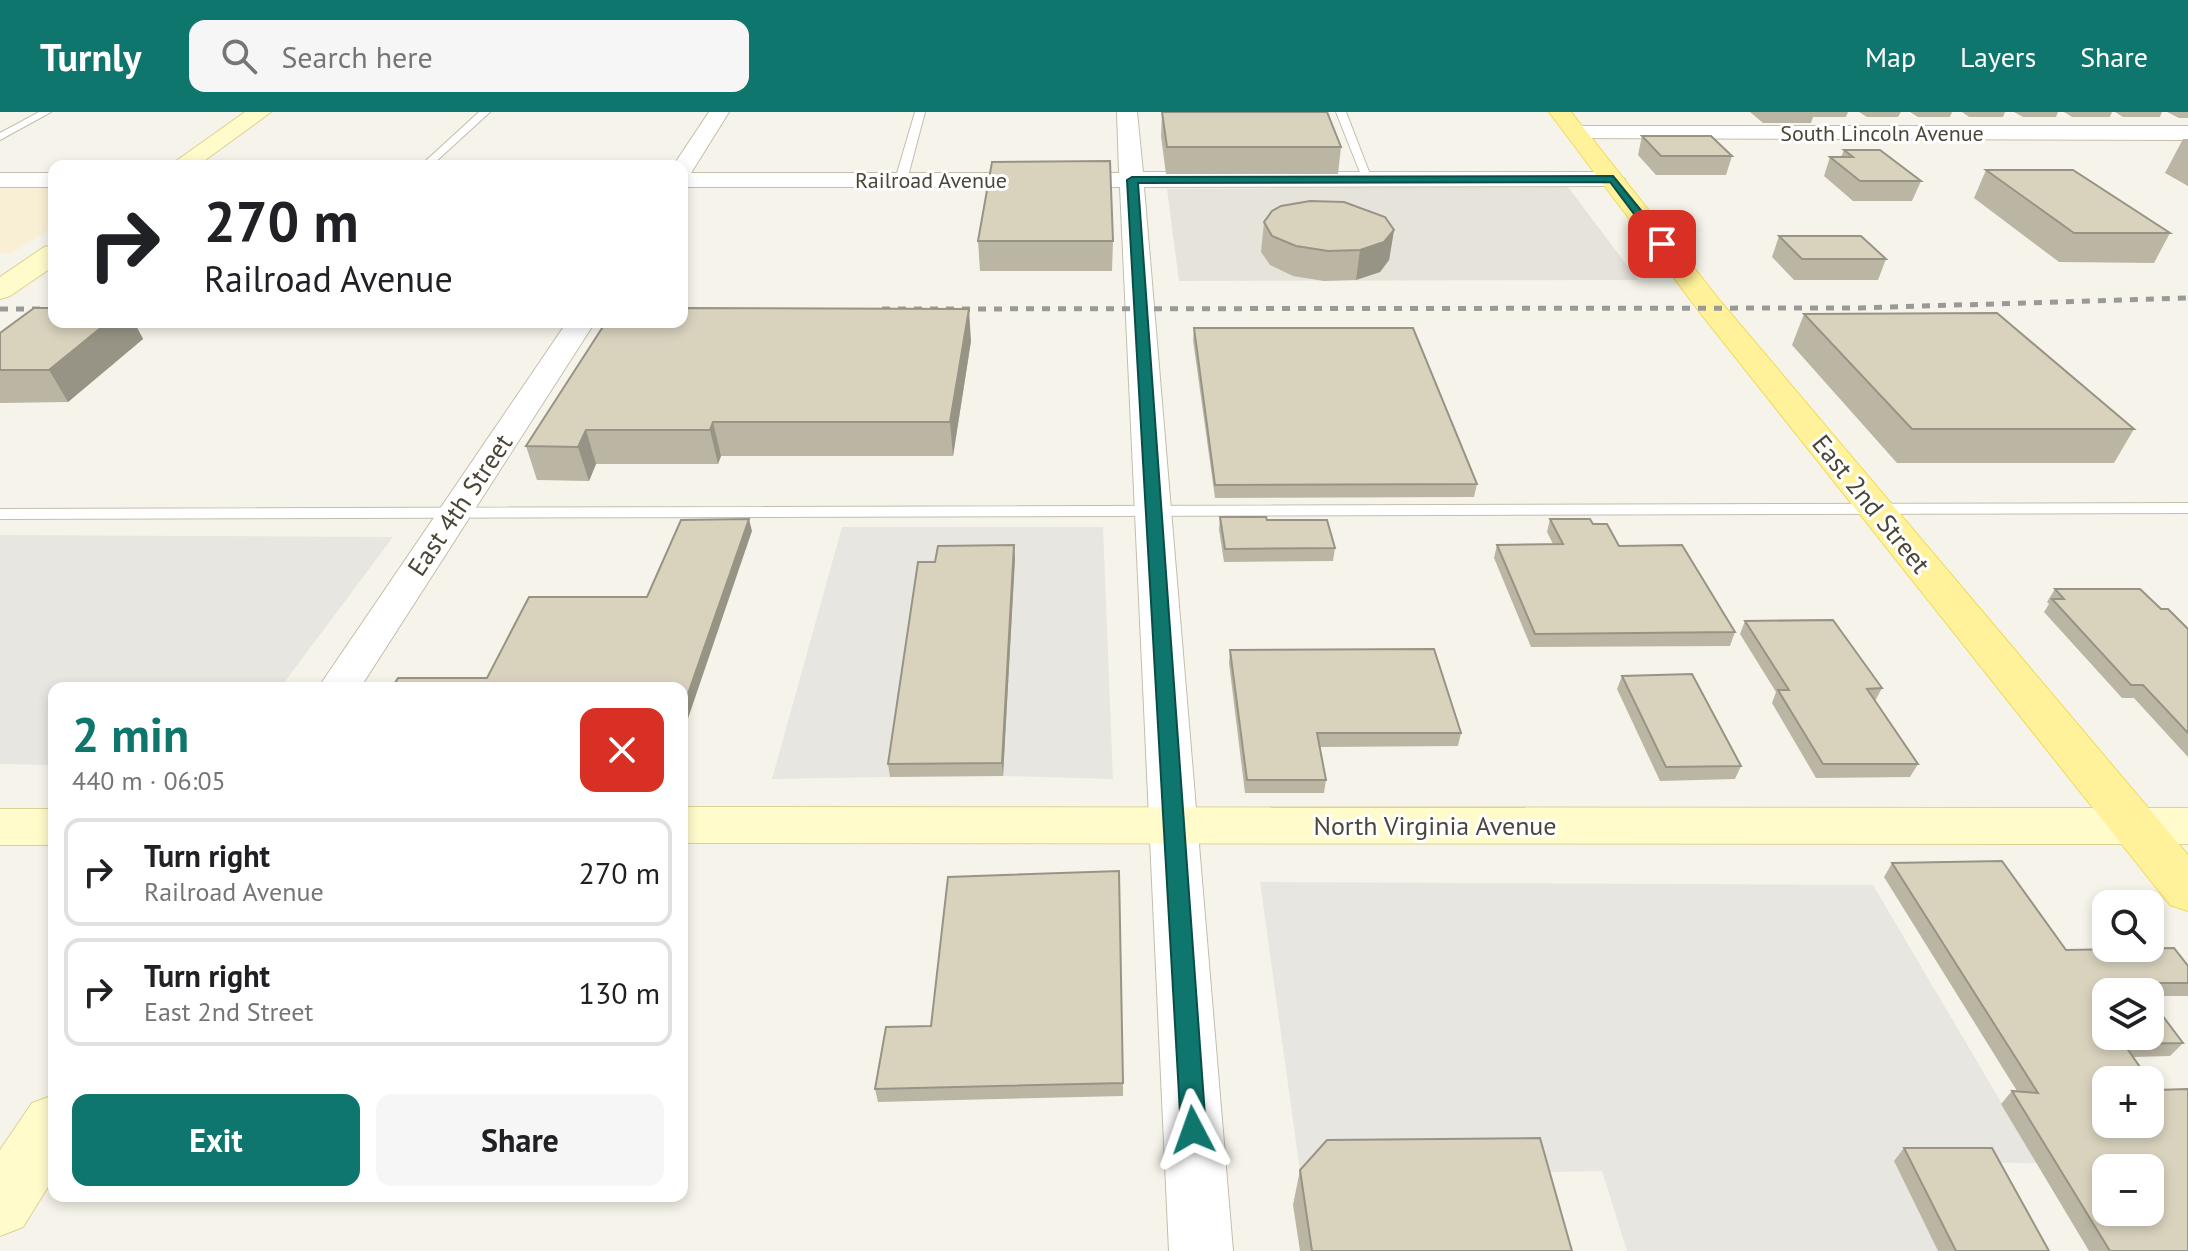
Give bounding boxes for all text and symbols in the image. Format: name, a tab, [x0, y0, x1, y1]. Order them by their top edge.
search box	[189, 20, 749, 92]
text: Turnly	[40, 32, 141, 81]
icon: search	[217, 34, 261, 78]
text: Search here	[281, 37, 433, 76]
text: Map	[1865, 38, 1916, 75]
text: Layers	[1960, 38, 2036, 75]
text: Share	[2080, 38, 2148, 75]
street label: South Lincoln Avenue	[1780, 119, 1984, 147]
street label: Railroad Avenue	[855, 166, 1007, 194]
text: 270 m	[204, 185, 359, 257]
icon: right	[72, 192, 176, 296]
pin	[1628, 210, 1696, 278]
icon: arrive	[1640, 222, 1684, 266]
text: Railroad Avenue	[204, 255, 453, 302]
street label: East 4th Street	[400, 427, 519, 582]
street label: East 2nd Street	[1805, 428, 1938, 580]
text: 2 min	[72, 703, 189, 765]
button: close	[580, 708, 664, 792]
text: 440 m · 06:05	[72, 764, 226, 797]
street label: North Virginia Avenue	[1313, 809, 1557, 842]
text: Turn right	[144, 836, 270, 875]
icon: right	[76, 850, 120, 894]
text: 270 m	[579, 853, 660, 892]
text: Railroad Avenue	[144, 875, 324, 908]
map controls	[2092, 890, 2164, 1226]
button: search	[2092, 890, 2164, 962]
text: Turn right	[144, 956, 270, 995]
icon: right	[76, 970, 120, 1014]
text: 130 m	[579, 973, 660, 1012]
button: layers	[2092, 978, 2164, 1050]
text: East 2nd Street	[144, 995, 313, 1028]
button: +	[2092, 1066, 2164, 1138]
position arrow	[1151, 1088, 1235, 1172]
button: Exit	[72, 1094, 360, 1186]
button: Share	[376, 1094, 664, 1186]
button: −	[2092, 1154, 2164, 1226]

